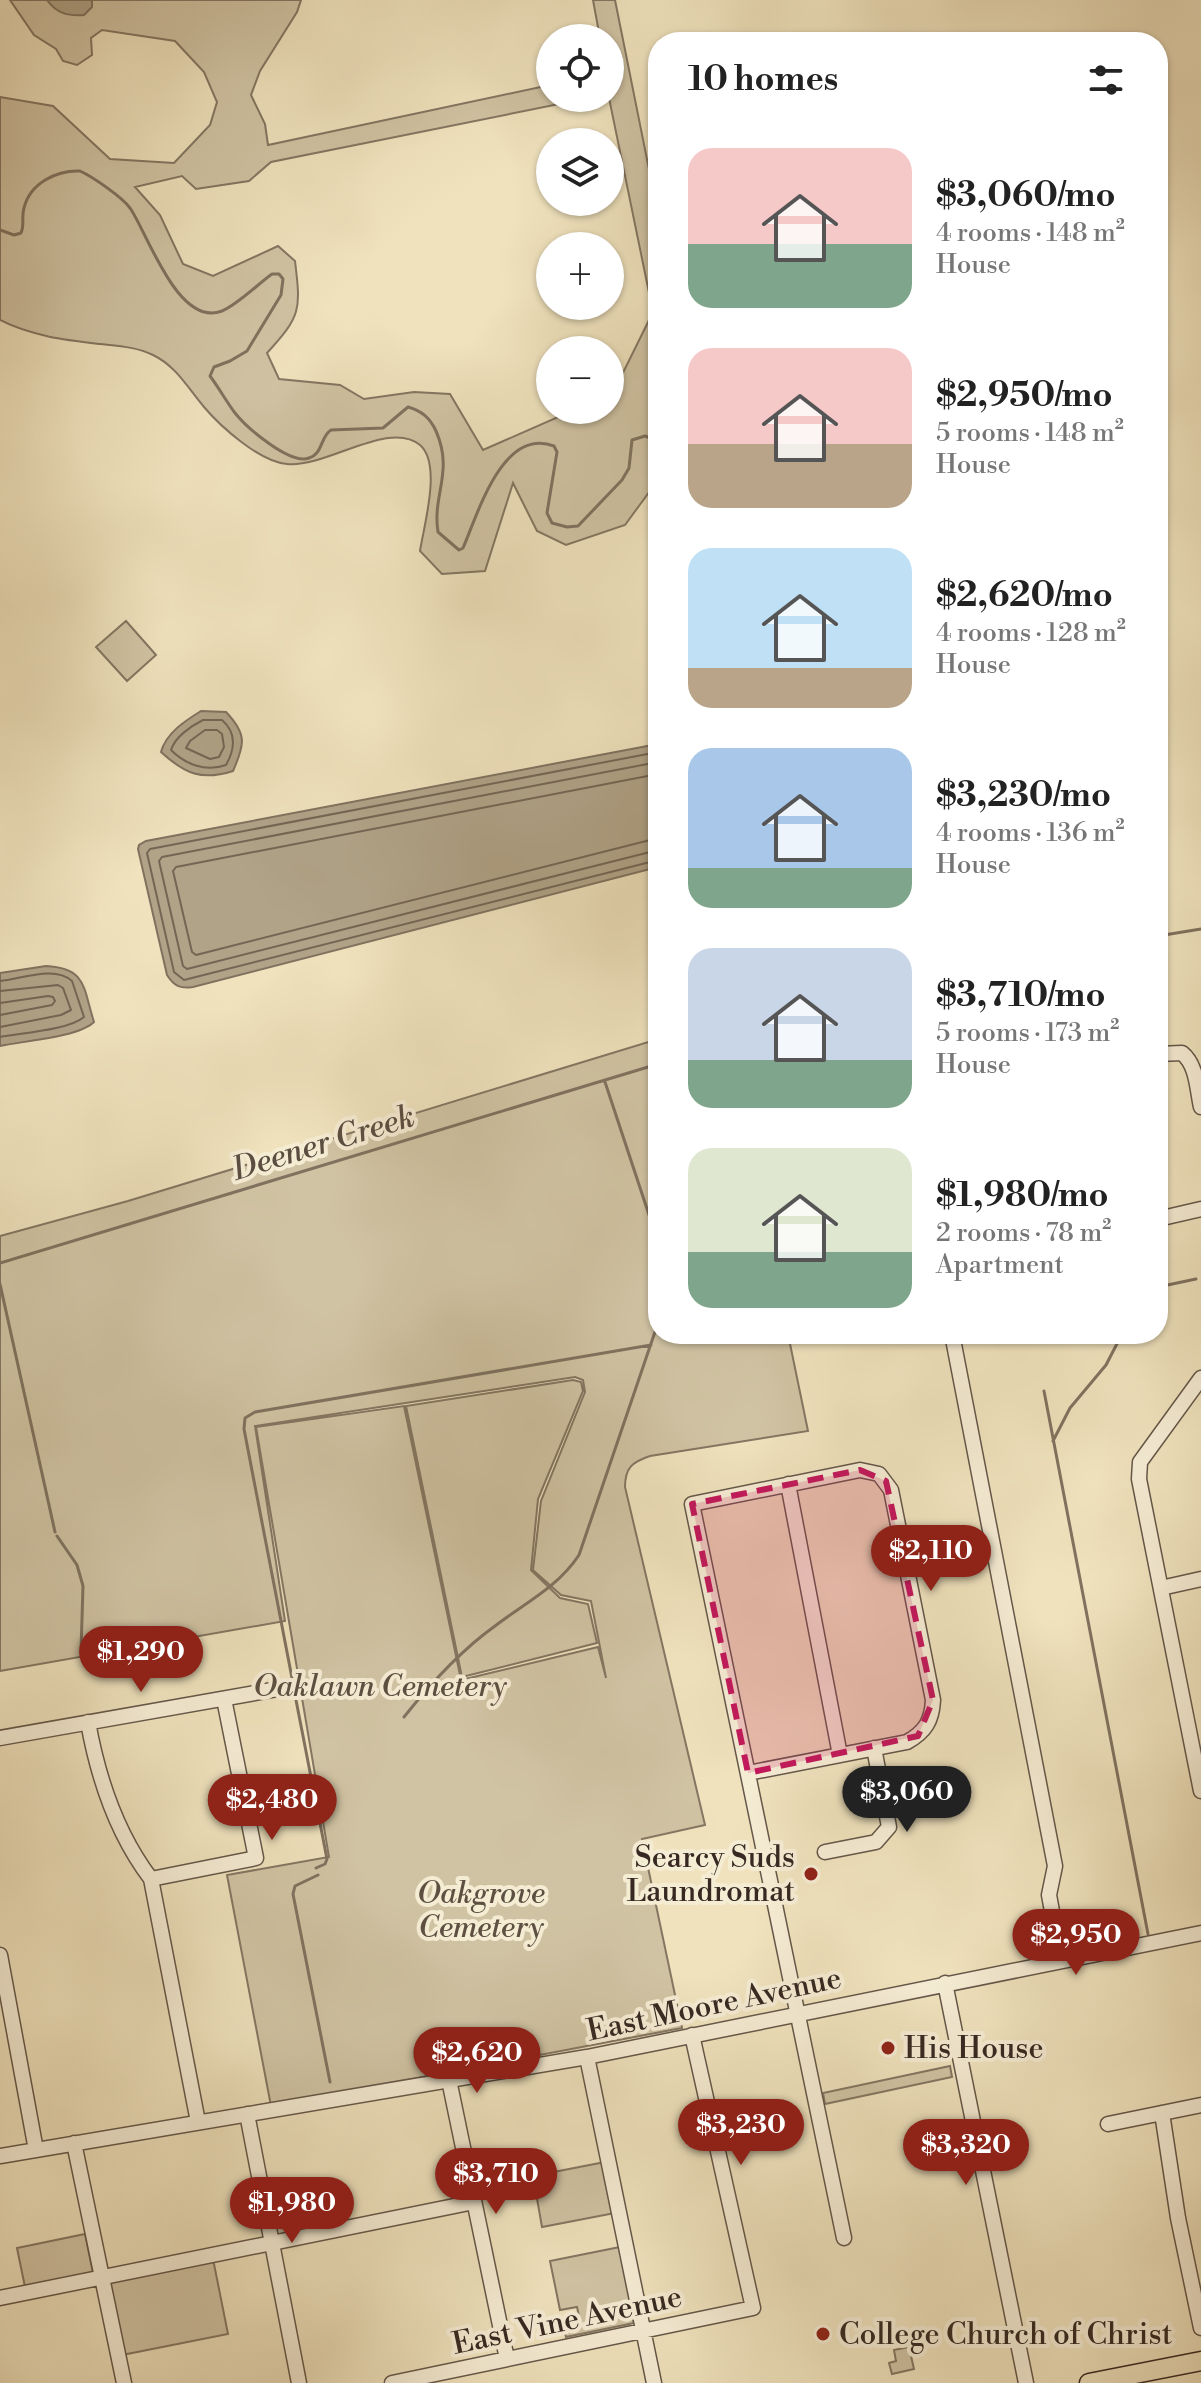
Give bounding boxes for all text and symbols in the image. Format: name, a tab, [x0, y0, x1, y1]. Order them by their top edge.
map controls	[536, 24, 624, 424]
button: locate	[536, 24, 624, 112]
icon: filters	[1084, 58, 1128, 102]
text: 10 homes	[688, 59, 838, 101]
button: layers	[536, 128, 624, 216]
text: $3,060/mo	[936, 175, 1115, 217]
icon: home	[752, 180, 848, 276]
text: 4 rooms · 148 m²	[936, 217, 1125, 249]
button: +	[536, 232, 624, 320]
text: House	[936, 249, 1011, 281]
button: −	[536, 336, 624, 424]
text: $2,950/mo	[936, 375, 1113, 417]
icon: home	[752, 380, 848, 476]
text: 5 rooms · 148 m²	[936, 417, 1124, 449]
text: House	[936, 449, 1011, 481]
text: $2,620/mo	[936, 575, 1113, 617]
icon: home	[752, 580, 848, 676]
text: 4 rooms · 128 m²	[936, 617, 1126, 649]
text: House	[936, 649, 1011, 681]
text: $3,230/mo	[936, 775, 1111, 817]
icon: home	[752, 780, 848, 876]
text: 4 rooms · 136 m²	[936, 817, 1125, 849]
text: House	[936, 849, 1011, 881]
text: $3,710/mo	[936, 975, 1106, 1017]
icon: home	[752, 980, 848, 1076]
text: 5 rooms · 173 m²	[936, 1017, 1119, 1049]
text: House	[936, 1049, 1011, 1081]
water label: Deener Creek	[226, 1096, 419, 1190]
text: $1,980/mo	[936, 1175, 1109, 1217]
icon: home	[752, 1180, 848, 1276]
text: 2 rooms · 78 m²	[936, 1217, 1111, 1249]
text: Apartment	[936, 1249, 1064, 1281]
pin: $2,110	[866, 1525, 996, 1593]
text: $2,110	[889, 1535, 973, 1567]
pin: $1,290	[76, 1626, 206, 1694]
text: $1,290	[97, 1636, 185, 1668]
park label: Oaklawn Cemetery	[253, 1668, 508, 1706]
pin: $3,060	[842, 1766, 972, 1834]
pin: $2,480	[207, 1774, 337, 1842]
text: $3,060	[860, 1776, 954, 1808]
text: $2,480	[226, 1784, 318, 1816]
place label: Searcy Suds Laundromat	[626, 1839, 795, 1911]
marker: Searcy Suds Laundromat	[802, 1865, 820, 1883]
park label: Oakgrove Cemetery	[417, 1875, 545, 1947]
pin: $2,950	[1011, 1909, 1141, 1977]
text: $2,950	[1030, 1919, 1122, 1951]
street label: East Moore Avenue	[583, 1959, 845, 2051]
pin: $2,620	[412, 2027, 542, 2095]
place label: His House	[904, 2030, 1044, 2068]
text: $2,620	[431, 2037, 523, 2069]
marker: His House	[879, 2039, 897, 2057]
pin: $3,230	[676, 2099, 806, 2167]
text: $3,230	[696, 2109, 786, 2141]
pin: $3,320	[901, 2119, 1031, 2187]
text: $3,320	[921, 2129, 1011, 2161]
pin: $3,710	[431, 2148, 561, 2216]
text: $3,710	[453, 2158, 539, 2190]
pin: $1,980	[227, 2177, 357, 2245]
text: $1,980	[248, 2187, 336, 2219]
street label: East Vine Avenue	[449, 2278, 686, 2364]
place label: College Church of Christ	[839, 2316, 1173, 2354]
marker: College Church of Christ	[814, 2325, 832, 2343]

